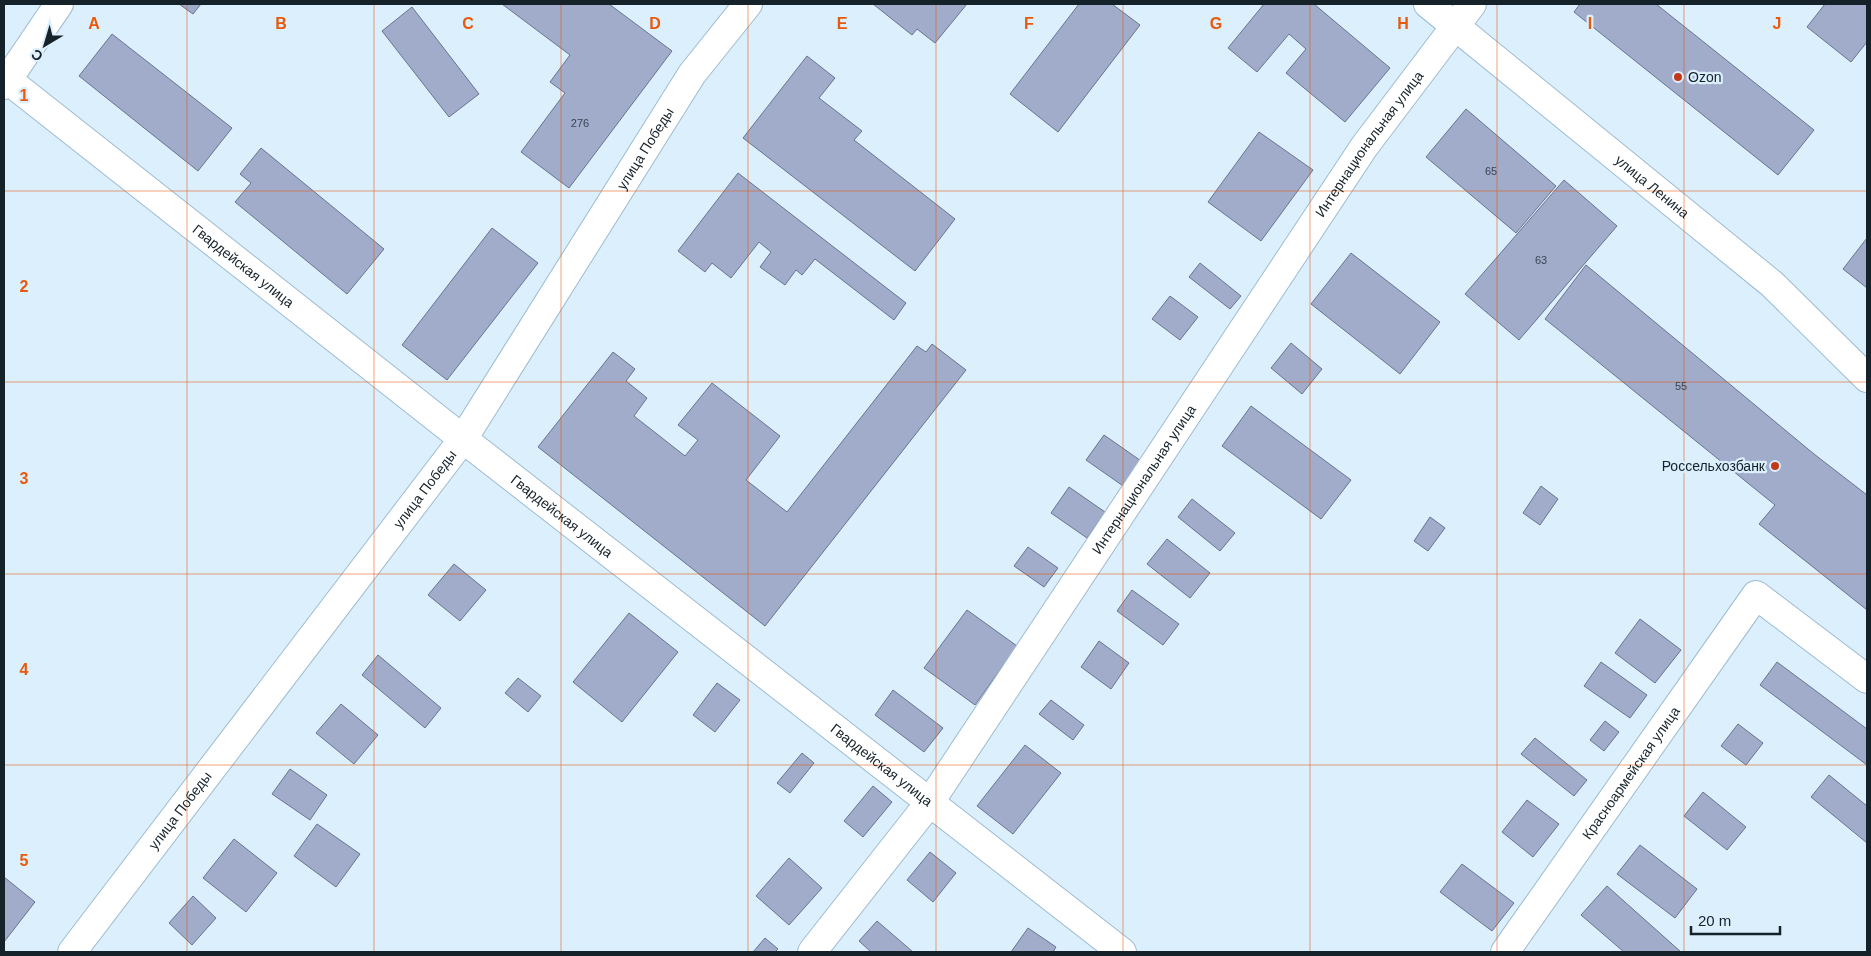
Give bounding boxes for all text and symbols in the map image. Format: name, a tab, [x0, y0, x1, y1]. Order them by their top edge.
text: A	[88, 15, 100, 32]
text: B	[275, 15, 287, 32]
text: C	[462, 15, 474, 32]
text: D	[649, 15, 661, 32]
text: E	[837, 15, 848, 32]
text: F	[1024, 15, 1034, 32]
text: G	[1210, 15, 1222, 32]
text: H	[1397, 15, 1409, 32]
text: I	[1588, 15, 1592, 32]
text: J	[1773, 15, 1781, 32]
north arrow	[20, 20, 70, 70]
text: С	[28, 46, 46, 65]
street label: Интернациональная улица	[1312, 68, 1427, 220]
place label: Ozon	[1688, 69, 1721, 85]
marker: Ozon	[1672, 71, 1684, 83]
text: 1	[20, 87, 29, 104]
street label: улица Победы	[614, 104, 677, 192]
house number: 276	[571, 117, 589, 129]
street label: улица Ленина	[1612, 152, 1692, 221]
house number: 65	[1485, 165, 1497, 177]
street label: Гвардейская улица	[190, 221, 297, 311]
house number: 63	[1535, 254, 1547, 266]
text: 2	[20, 278, 29, 295]
house number: 55	[1675, 380, 1687, 392]
street label: Интернациональная улица	[1089, 402, 1199, 557]
street label: улица Победы	[390, 447, 460, 531]
place label: Россельхозбанк	[1662, 458, 1766, 474]
marker: Россельхозбанк	[1769, 460, 1781, 472]
text: 3	[20, 470, 29, 487]
street label: Гвардейская улица	[508, 472, 616, 561]
text: 4	[20, 661, 29, 678]
street label: Красноармейская улица	[1579, 703, 1683, 842]
street label: Гвардейская улица	[828, 720, 936, 809]
street label: улица Победы	[145, 768, 215, 853]
text: 5	[20, 852, 29, 869]
scale bar	[1691, 904, 1780, 936]
text: 20 m	[1698, 912, 1731, 929]

